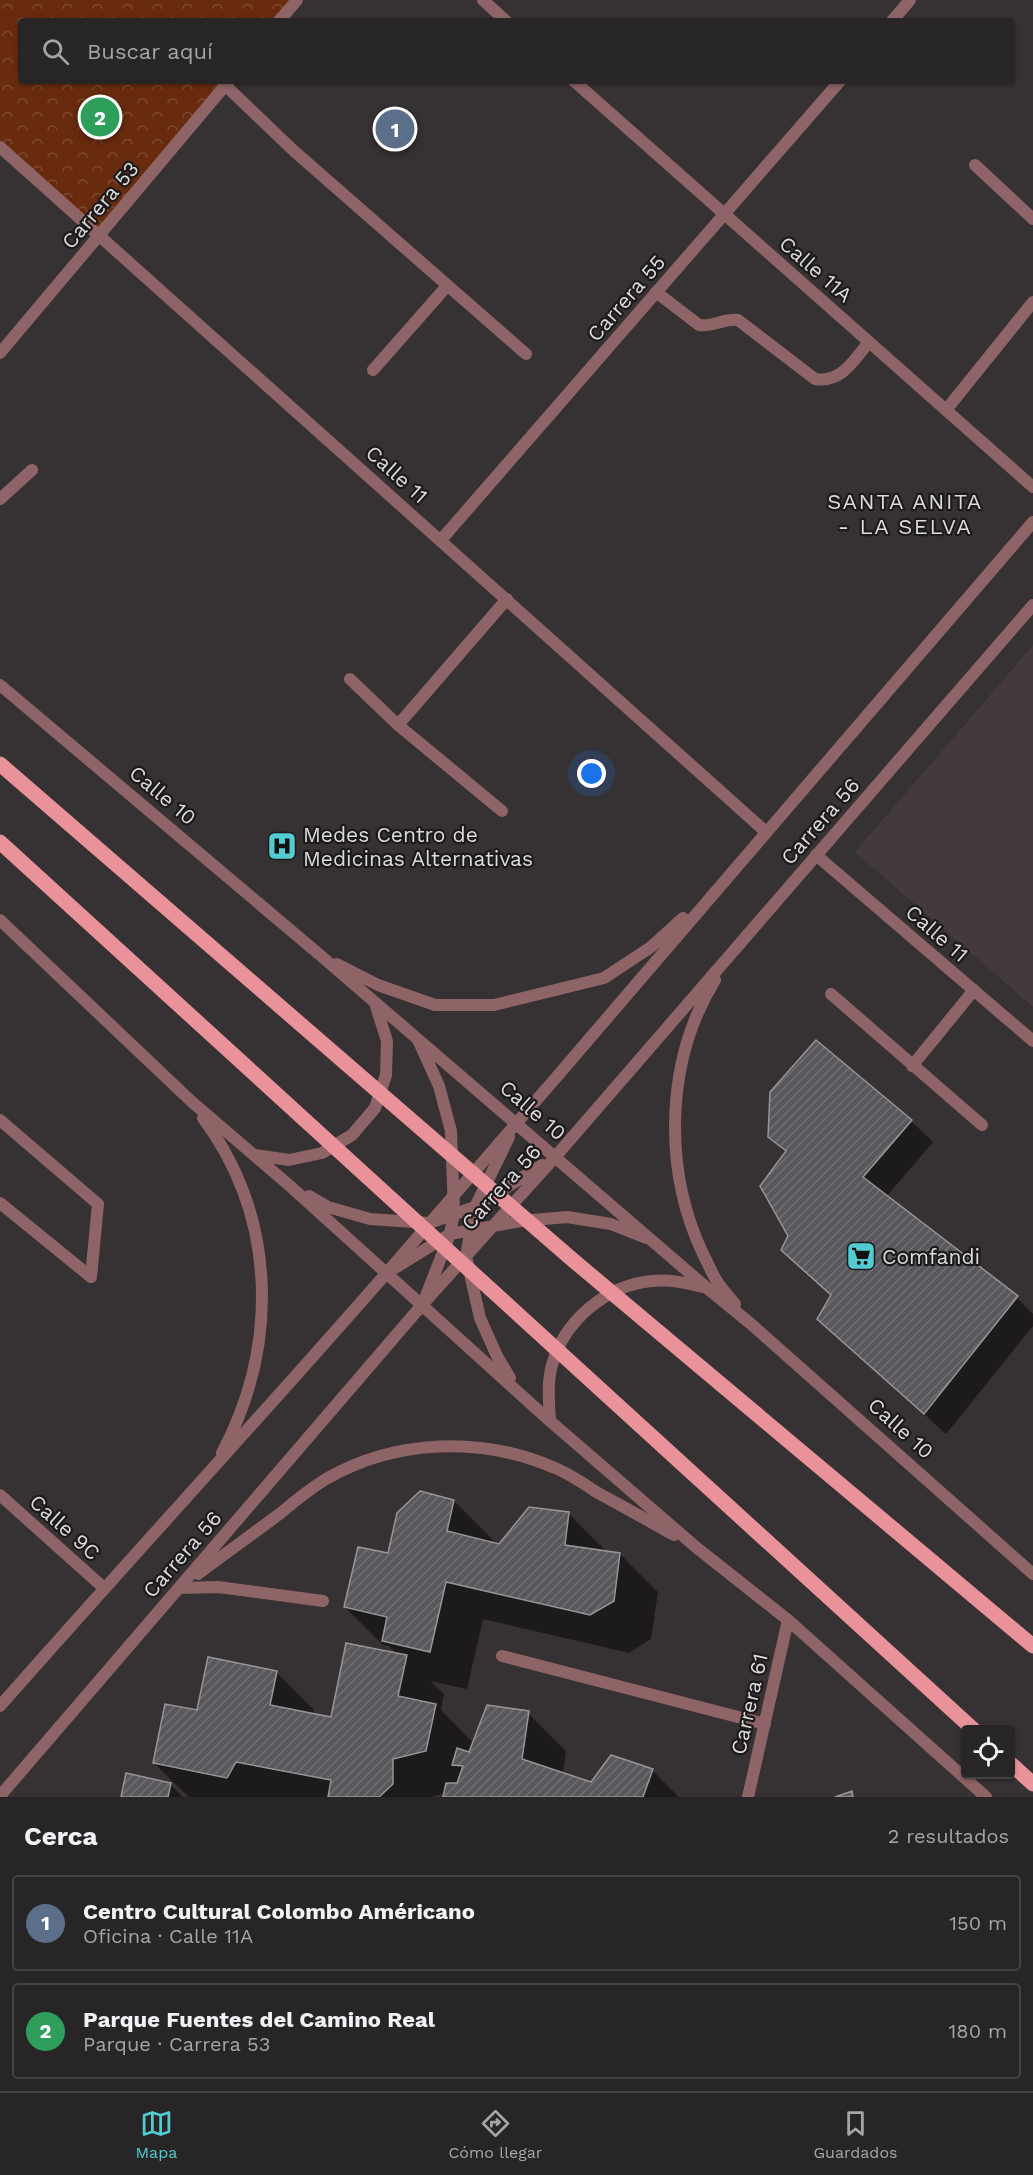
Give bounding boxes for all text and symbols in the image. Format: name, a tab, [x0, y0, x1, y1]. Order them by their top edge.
search box	[18, 18, 1015, 84]
icon: search	[39, 35, 72, 68]
text: Buscar aquí	[87, 39, 213, 64]
pin: 2	[80, 94, 120, 140]
pin: 1	[376, 106, 414, 152]
street label: Carrera 53	[56, 156, 144, 254]
street label: Calle 11A	[774, 231, 858, 307]
street label: Carrera 55	[582, 250, 670, 346]
street label: Calle 11	[361, 440, 433, 508]
district label: SANTA ANITA - LA SELVA	[827, 489, 983, 539]
your location	[577, 759, 606, 788]
street label: Calle 10	[125, 760, 201, 830]
street label: Carrera 56	[775, 772, 865, 870]
place label: Medes Centro de Medicinas Alternativas	[303, 822, 533, 871]
hospital icon: Medes Centro de Medicinas Alternativas	[266, 830, 298, 862]
street label: Calle 11	[901, 899, 973, 967]
street label: Calle 10	[495, 1075, 571, 1145]
street label: Carrera 56	[456, 1139, 546, 1235]
supermarket icon: Comfandi	[845, 1240, 877, 1272]
place label: Comfandi	[882, 1244, 980, 1269]
street label: Calle 10	[863, 1392, 939, 1464]
street label: Calle 9C	[25, 1489, 105, 1565]
street label: Carrera 56	[137, 1505, 227, 1603]
street label: Carrera 61	[725, 1651, 773, 1757]
map controls	[961, 1725, 1015, 1779]
button: locate	[961, 1725, 1015, 1779]
text: Cerca	[24, 1821, 98, 1851]
text: 2 resultados	[888, 1824, 1009, 1848]
text: Centro Cultural Colombo Américano	[83, 1899, 475, 1924]
text: 1	[41, 1911, 50, 1935]
text: 150 m	[949, 1911, 1007, 1935]
text: Oficina · Calle 11A	[83, 1924, 253, 1948]
text: Parque Fuentes del Camino Real	[83, 2007, 435, 2032]
text: 2	[40, 2019, 51, 2043]
text: 180 m	[949, 2019, 1007, 2043]
text: Parque · Carrera 53	[83, 2032, 270, 2056]
tab: Mapa	[136, 2107, 177, 2162]
tab: Cómo llegar	[448, 2107, 542, 2162]
tab: Guardados	[814, 2107, 897, 2162]

